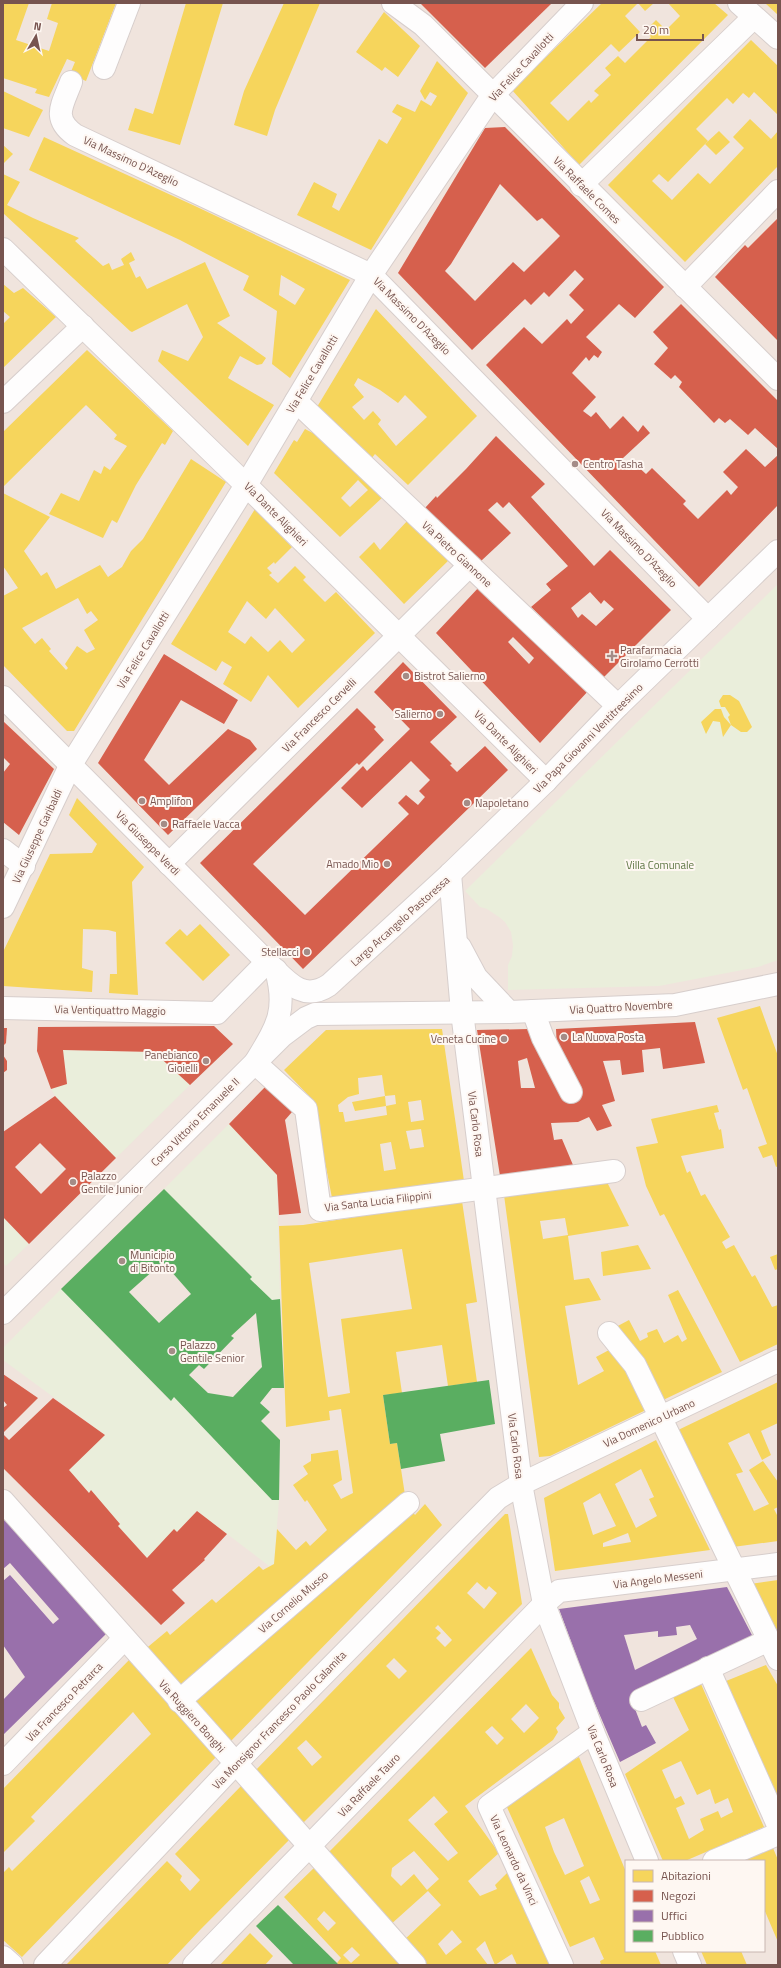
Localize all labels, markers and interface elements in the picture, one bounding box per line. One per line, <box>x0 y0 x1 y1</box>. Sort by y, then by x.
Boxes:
north arrow <box>16 16 56 56</box>
scale bar <box>637 16 703 42</box>
text: N <box>33 18 43 35</box>
text: 20 m <box>643 20 669 39</box>
street label: Via Felice Cavallotti <box>485 29 557 105</box>
street label: Via Massimo D'Azeglio <box>81 132 182 190</box>
street label: Via Raffaele Comes <box>550 153 624 227</box>
street label: Via Massimo D'Azeglio <box>370 274 455 359</box>
street label: Via Felice Cavallotti <box>282 332 342 416</box>
place label: Centro Tasha <box>583 456 643 472</box>
marker: Centro Tasha <box>570 459 580 469</box>
street label: Via Dante Alighieri <box>241 479 311 549</box>
street label: Via Massimo D'Azeglio <box>597 505 681 591</box>
street label: Via Pietro Giannone <box>418 517 496 591</box>
street label: Via Felice Cavallotti <box>113 608 173 692</box>
place label: Parafarmacia Girolamo Cerrotti <box>620 642 699 671</box>
marker: Parafarmacia Girolamo Cerrotti <box>607 651 617 661</box>
place label: Bistrot Salierno <box>414 668 486 684</box>
marker: Bistrot Salierno <box>401 671 411 681</box>
street label: Via Francesco Cervelli <box>278 674 360 756</box>
street label: Via Papa Giovanni Ventitreesimo <box>529 679 647 797</box>
place label: Salierno <box>395 706 432 722</box>
street label: Via Dante Alighieri <box>471 707 541 777</box>
marker: Salierno <box>435 709 445 719</box>
street label: Via Giuseppe Garibaldi <box>8 786 66 886</box>
place label: Amplifon <box>150 793 192 809</box>
place label: Napoletano <box>475 795 529 811</box>
marker: Amplifon <box>137 796 147 806</box>
marker: Napoletano <box>462 798 472 808</box>
street label: Via Giuseppe Verdi <box>112 807 184 879</box>
place label: Raffaele Vacca <box>172 816 240 832</box>
marker: Raffaele Vacca <box>159 819 169 829</box>
place label: Amado Mio <box>326 856 379 872</box>
park label: Villa Comunale <box>626 857 694 873</box>
marker: Amado Mio <box>382 859 392 869</box>
street label: Largo Arcangelo Pastoressa <box>347 872 453 970</box>
place label: Stellacci <box>261 944 299 960</box>
marker: Stellacci <box>302 947 312 957</box>
street label: Via Quattro Novembre <box>569 996 673 1018</box>
street label: Via Ventiquattro Maggio <box>54 1001 166 1019</box>
place label: La Nuova Posta <box>572 1029 645 1045</box>
place label: Veneta Cucine <box>431 1031 496 1047</box>
marker: La Nuova Posta <box>559 1032 569 1042</box>
marker: Veneta Cucine <box>499 1034 509 1044</box>
place label: Panebianco Gioielli <box>144 1047 198 1076</box>
marker: Panebianco Gioielli <box>201 1056 211 1066</box>
street label: Corso Vittorio Emanuele II <box>147 1074 243 1170</box>
street label: Via Carlo Rosa <box>464 1090 488 1158</box>
place label: Palazzo Gentile Junior <box>81 1168 143 1197</box>
marker: Palazzo Gentile Junior <box>68 1177 78 1187</box>
street label: Via Santa Lucia Filippini <box>324 1187 432 1215</box>
place label: Municipio di Bitonto <box>130 1247 175 1276</box>
marker: Municipio di Bitonto <box>117 1256 127 1266</box>
place label: Palazzo Gentile Senior <box>180 1337 245 1366</box>
marker: Palazzo Gentile Senior <box>167 1346 177 1356</box>
street label: Via Domenico Urbano <box>600 1395 698 1451</box>
street label: Via Carlo Rosa <box>504 1412 528 1480</box>
street label: Via Angelo Messeni <box>612 1566 704 1592</box>
street label: Via Cornelio Musso <box>255 1567 332 1637</box>
street label: Via Monsignor Francesco Paolo Calamita <box>208 1647 350 1793</box>
street label: Via Francesco Petrarca <box>22 1658 107 1745</box>
street label: Via Ruggiero Bonghi <box>155 1676 229 1756</box>
street label: Via Carlo Rosa <box>583 1722 623 1790</box>
street label: Via Raffaele Tauro <box>334 1749 404 1821</box>
street label: Via Leonardo da Vinci <box>486 1812 542 1908</box>
legend <box>625 1860 765 1952</box>
text: Abitazioni <box>661 1866 711 1885</box>
text: Negozi <box>661 1886 696 1905</box>
text: Uffici <box>661 1906 687 1925</box>
text: Pubblico <box>661 1926 704 1945</box>

